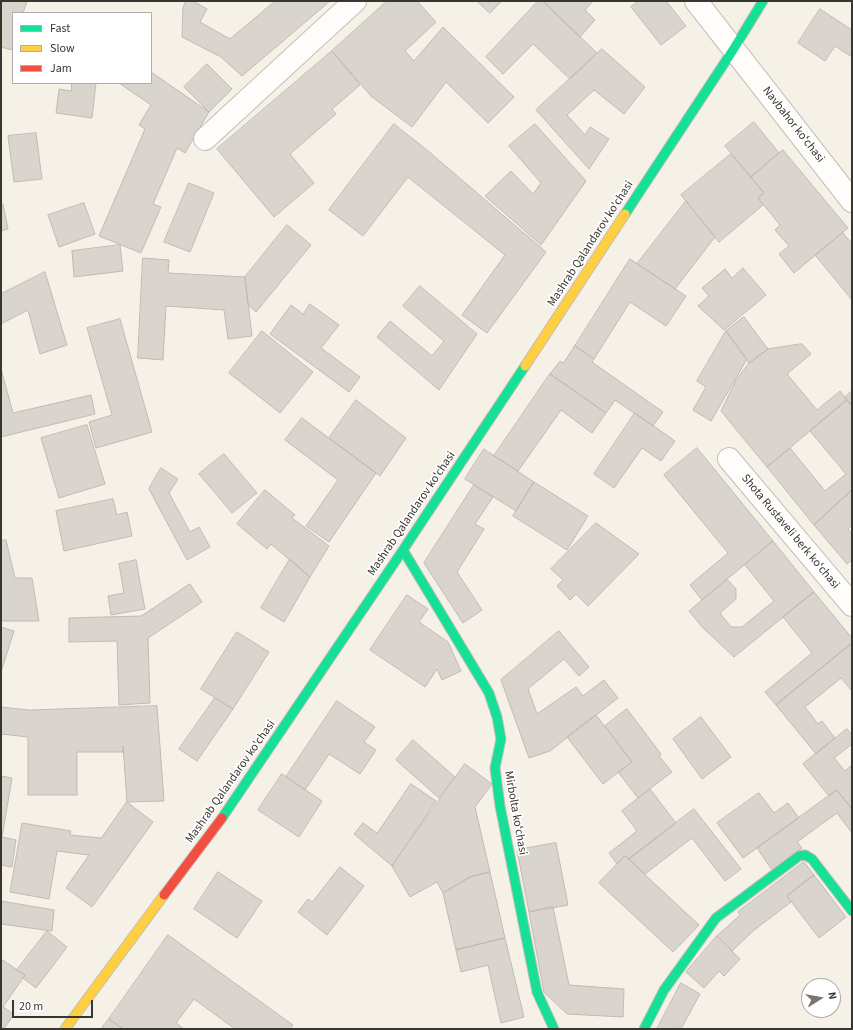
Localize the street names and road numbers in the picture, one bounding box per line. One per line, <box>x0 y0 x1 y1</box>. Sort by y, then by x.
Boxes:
street label: Navbahor koʻchasi <box>759 84 827 166</box>
street label: Mashrab Qalandarov ko'chasi <box>545 179 637 309</box>
street label: Mashrab Qalandarov ko'chasi <box>365 449 459 579</box>
street label: Shota Rustaveli berk koʻchasi <box>738 472 842 592</box>
street label: Mashrab Qalandarov ko'chasi <box>183 718 279 846</box>
street label: Mirbolta koʻchasi <box>501 770 529 856</box>

